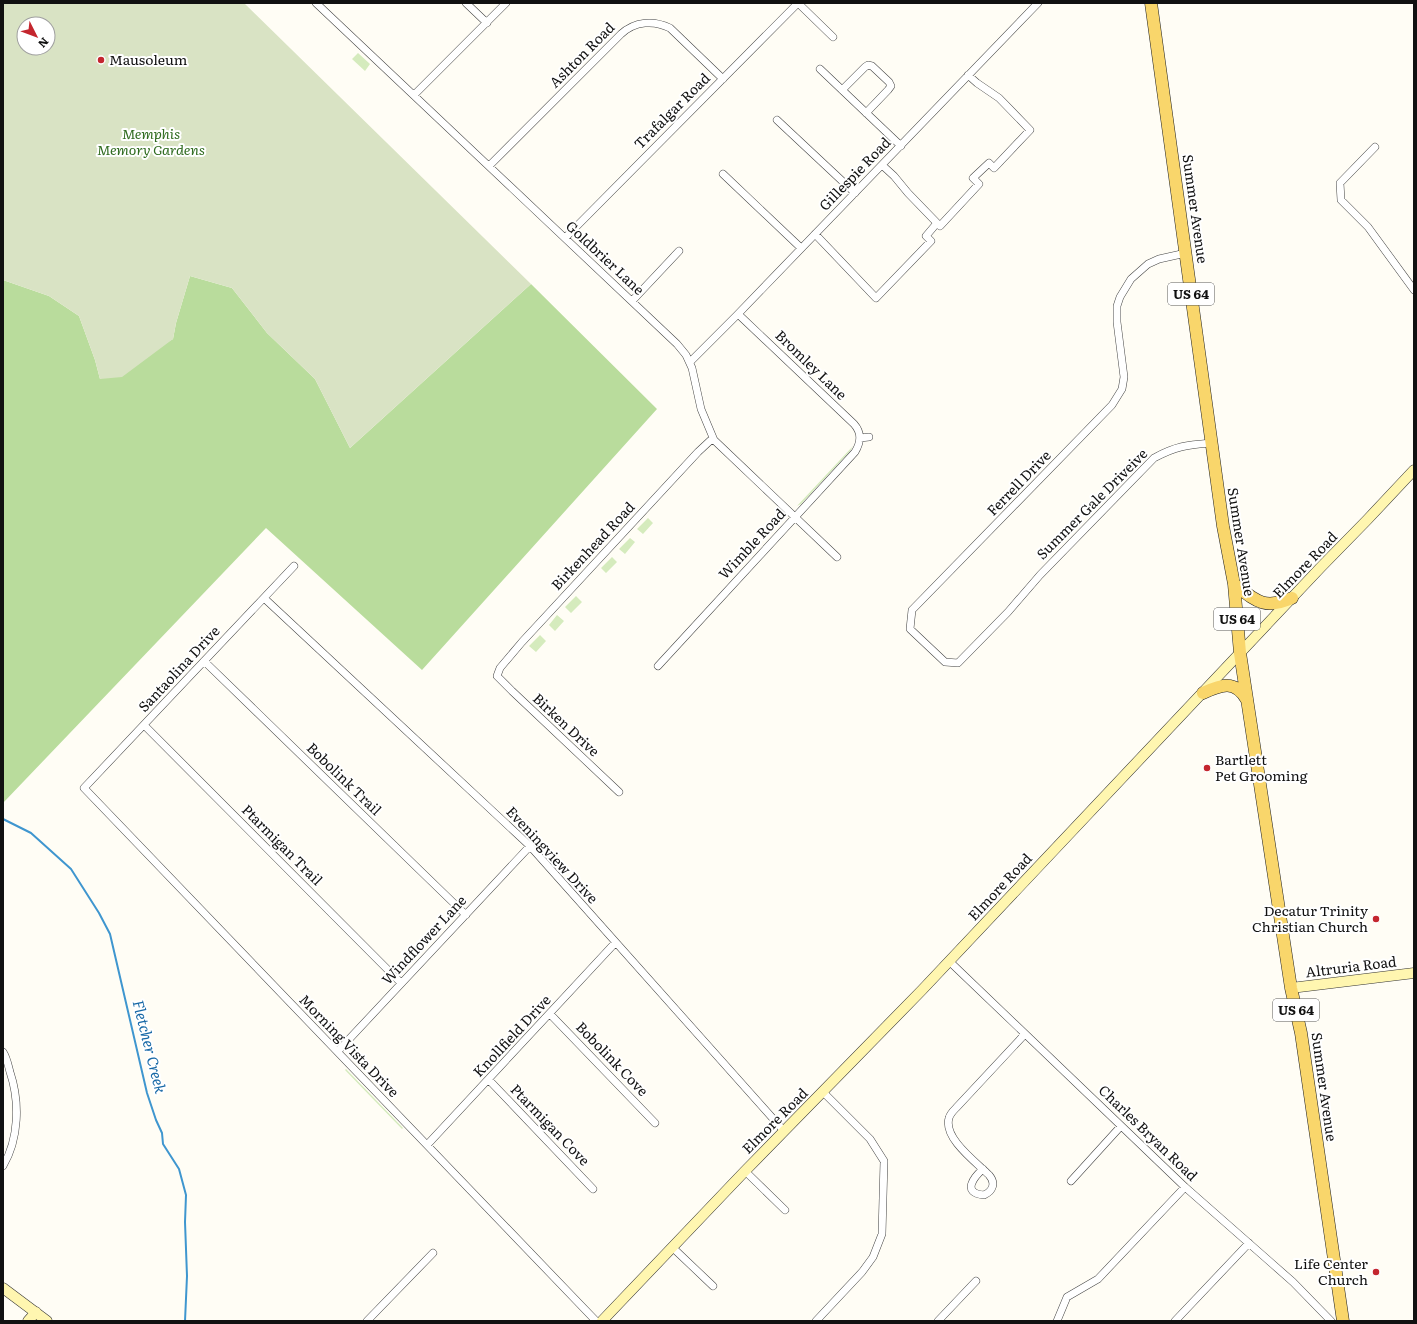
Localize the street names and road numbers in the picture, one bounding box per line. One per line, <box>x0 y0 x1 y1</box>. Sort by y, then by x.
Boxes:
street label: Ashton Road <box>544 17 619 91</box>
street label: Trafalgar Road <box>629 68 714 153</box>
street label: Gillespie Road <box>814 132 895 214</box>
street label: Summer Avenue <box>1178 153 1214 265</box>
street label: Goldbrier Lane <box>562 216 649 299</box>
road number: US 64 <box>1168 283 1214 305</box>
street label: Bromley Lane <box>771 325 852 404</box>
street label: Summer Gale Driveive <box>1031 443 1151 563</box>
street label: Ferrell Drive <box>982 445 1055 520</box>
street label: Summer Avenue <box>1224 486 1260 598</box>
street label: Birkenhead Road <box>546 496 639 594</box>
street label: Wimble Road <box>713 503 789 583</box>
street label: Elmore Road <box>1267 526 1341 602</box>
road number: US 64 <box>1214 608 1260 630</box>
street label: Santaolina Drive <box>133 621 224 716</box>
street label: Birken Drive <box>529 688 604 760</box>
street label: Bobolink Trail <box>303 737 387 819</box>
street label: Ptarmigan Trail <box>238 799 328 889</box>
street label: Eveningview Drive <box>502 801 603 907</box>
street label: Elmore Road <box>963 848 1036 924</box>
street label: Windflower Lane <box>376 890 470 988</box>
street label: Altruria Road <box>1304 950 1398 981</box>
street label: Morning Vista Drive <box>295 989 404 1101</box>
street label: Knollfield Drive <box>468 990 555 1081</box>
road number: US 64 <box>1273 999 1319 1021</box>
street label: Bobolink Cove <box>572 1017 653 1100</box>
street label: Summer Avenue <box>1307 1031 1343 1143</box>
street label: Ptarmigan Cove <box>507 1079 595 1170</box>
street label: Charles Bryan Road <box>1095 1080 1203 1185</box>
street label: Elmore Road <box>737 1083 812 1158</box>

